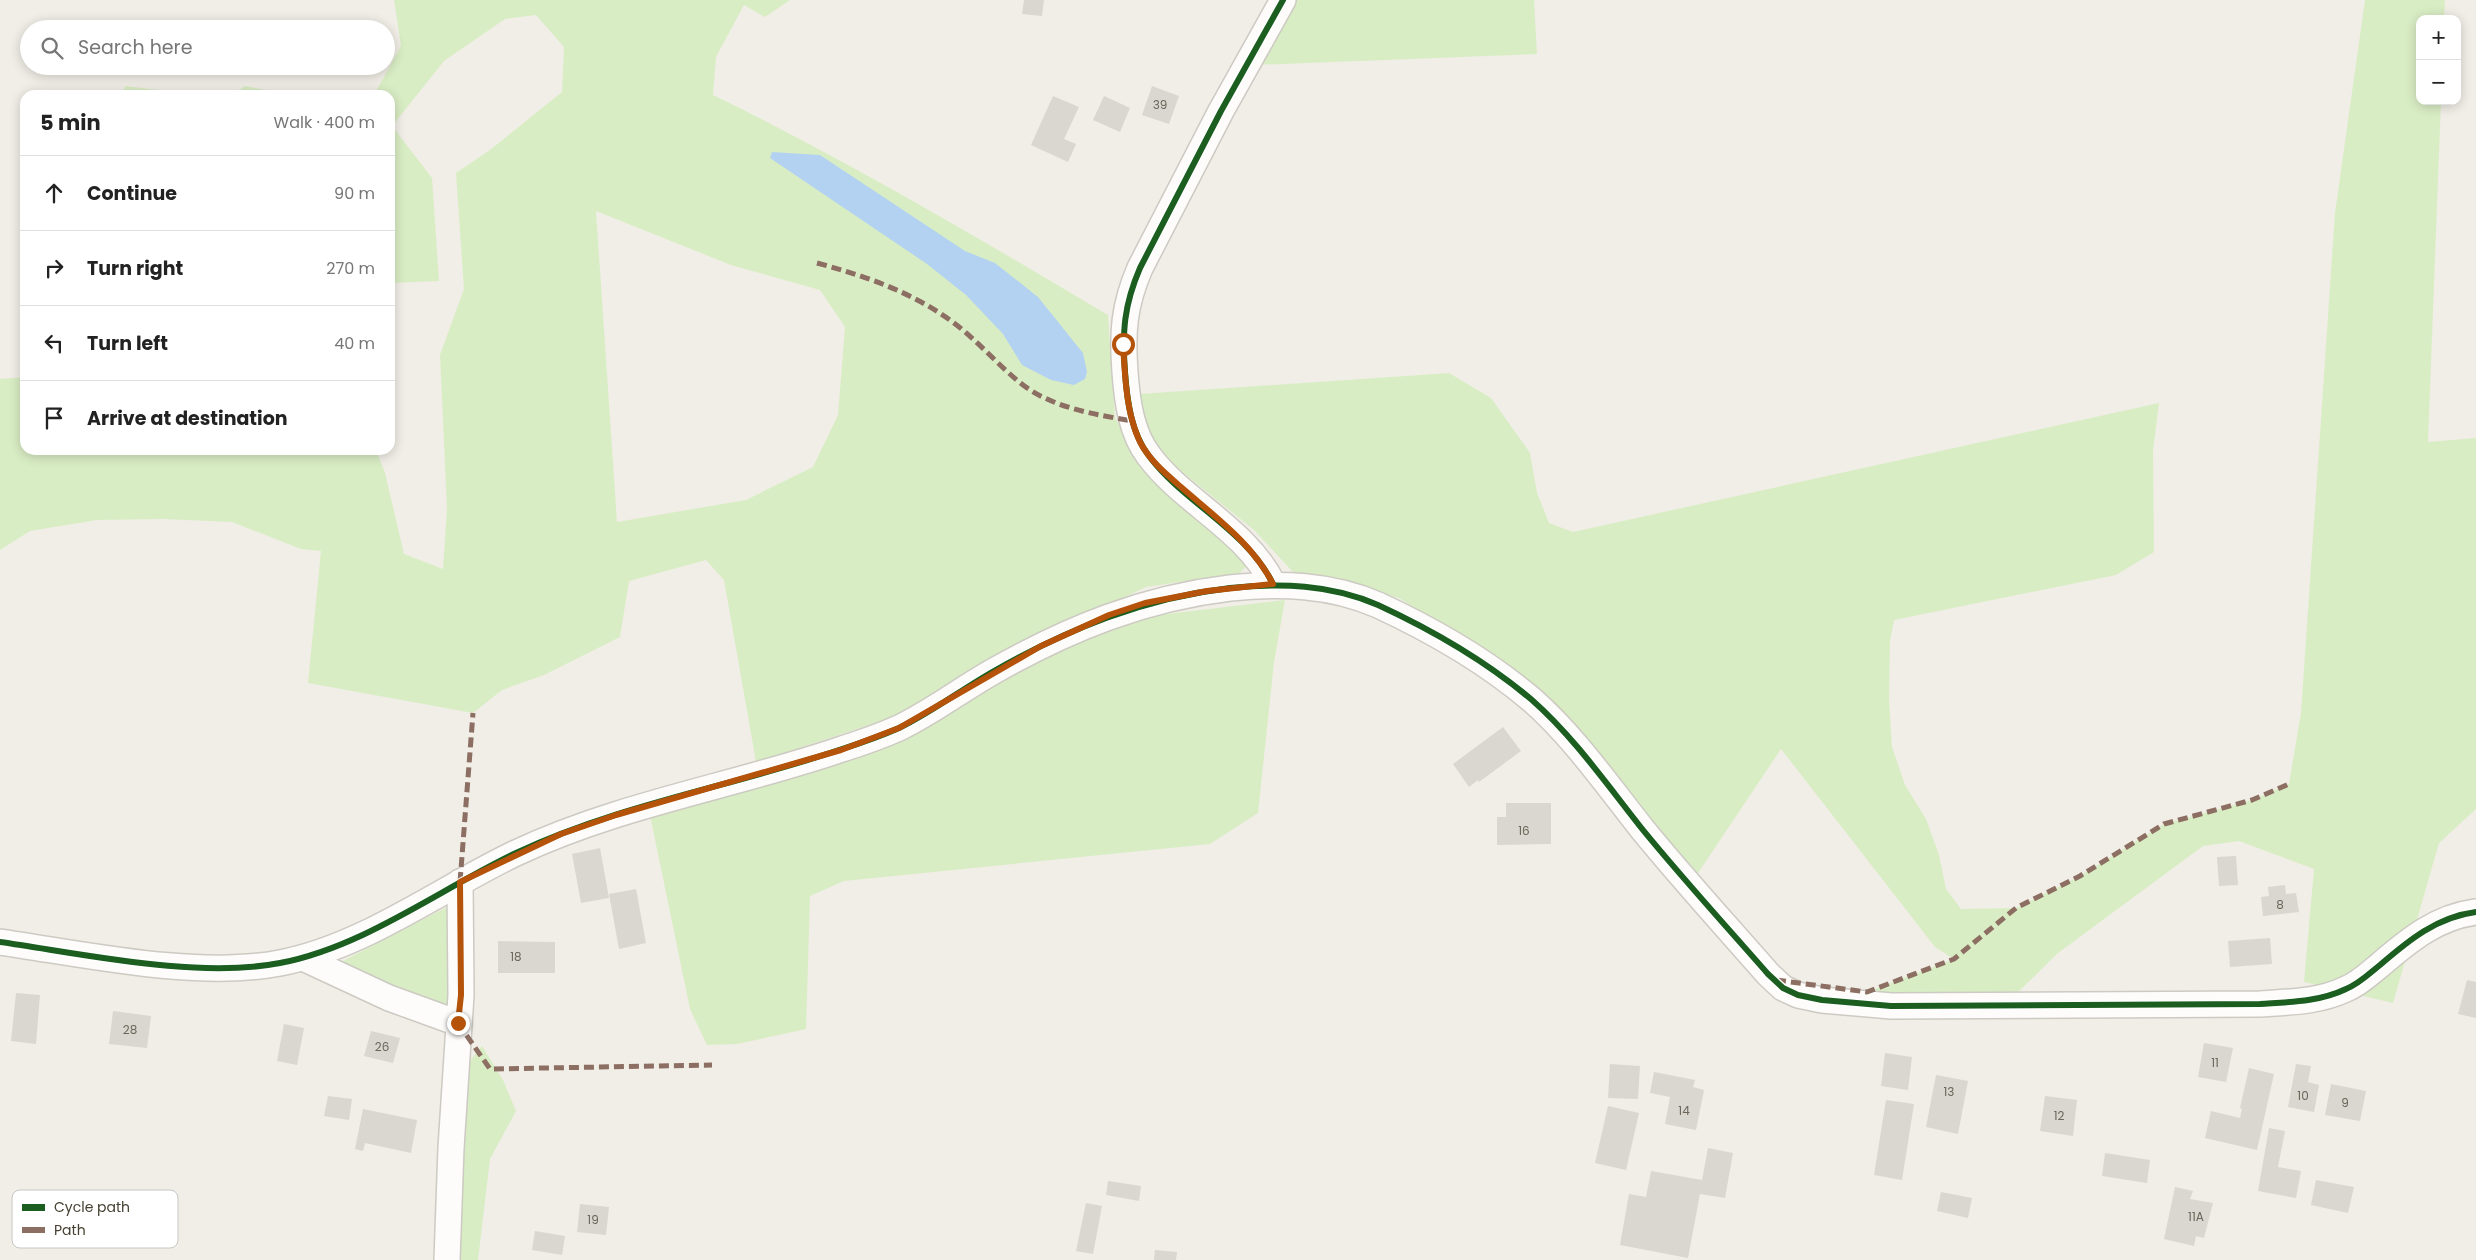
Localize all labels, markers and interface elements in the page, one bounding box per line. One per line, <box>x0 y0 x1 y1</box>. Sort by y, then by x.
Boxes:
map controls <box>2416 15 2461 105</box>
button: + <box>2416 15 2461 60</box>
search box <box>20 20 395 75</box>
icon: search <box>38 34 66 62</box>
text: Search here <box>78 34 192 61</box>
button: − <box>2416 60 2461 105</box>
house number: 39 <box>1153 96 1167 113</box>
text: 5 min <box>40 108 101 137</box>
text: Walk · 400 m <box>274 111 375 134</box>
icon: ahead <box>40 179 68 207</box>
text: Continue <box>87 180 177 207</box>
text: 90 m <box>334 182 375 205</box>
icon: right <box>40 254 68 282</box>
text: Turn right <box>87 255 183 282</box>
text: 270 m <box>326 257 375 280</box>
icon: left <box>40 329 68 357</box>
text: Turn left <box>87 330 168 357</box>
text: 40 m <box>334 332 375 355</box>
route start <box>1112 333 1135 356</box>
icon: arrive <box>40 404 68 432</box>
text: Arrive at destination <box>87 405 288 432</box>
house number: 16 <box>1518 822 1530 839</box>
house number: 8 <box>2276 896 2284 913</box>
house number: 18 <box>510 948 522 965</box>
route end <box>447 1012 470 1035</box>
house number: 28 <box>123 1021 137 1038</box>
house number: 26 <box>375 1038 389 1055</box>
house number: 11 <box>2211 1054 2219 1071</box>
house number: 13 <box>1944 1083 1954 1100</box>
house number: 10 <box>2297 1087 2309 1104</box>
house number: 9 <box>2341 1094 2349 1111</box>
house number: 14 <box>1678 1102 1690 1119</box>
house number: 12 <box>2054 1107 2064 1124</box>
legend <box>12 1190 178 1248</box>
text: Cycle path <box>54 1197 130 1217</box>
house number: 11A <box>2188 1208 2204 1225</box>
house number: 19 <box>587 1211 599 1228</box>
text: Path <box>54 1220 86 1240</box>

